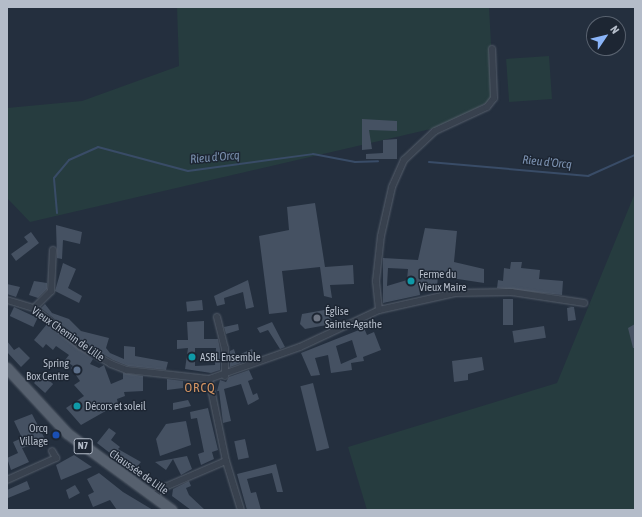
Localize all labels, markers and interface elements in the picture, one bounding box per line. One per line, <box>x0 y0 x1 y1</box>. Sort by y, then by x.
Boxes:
north arrow <box>586 16 626 56</box>
text: N <box>608 24 622 36</box>
water label: Rieu d'Orcq <box>190 149 240 167</box>
water label: Rieu d'Orcq <box>522 153 572 173</box>
place label: Ferme du Vieux Maire <box>419 268 466 294</box>
marker: Ferme du Vieux Maire <box>406 276 416 286</box>
street label: Vieux Chemin de Lille <box>29 304 107 364</box>
place label: Église Sainte-Agathe <box>325 305 382 331</box>
marker: Église Sainte-Agathe <box>312 313 322 323</box>
place label: ASBL Ensemble <box>200 350 261 364</box>
marker: ASBL Ensemble <box>187 352 197 362</box>
place label: Spring Box Centre <box>26 357 69 383</box>
marker: Spring Box Centre <box>72 365 82 375</box>
district label: ORCQ <box>184 380 216 396</box>
place label: Décors et soleil <box>85 399 146 413</box>
marker: Décors et soleil <box>72 401 82 411</box>
place label: Orcq Village <box>20 422 48 448</box>
marker: Orcq Village <box>51 430 61 440</box>
road number: N7 <box>73 438 93 454</box>
street label: Chaussée de Lille <box>107 447 171 497</box>

